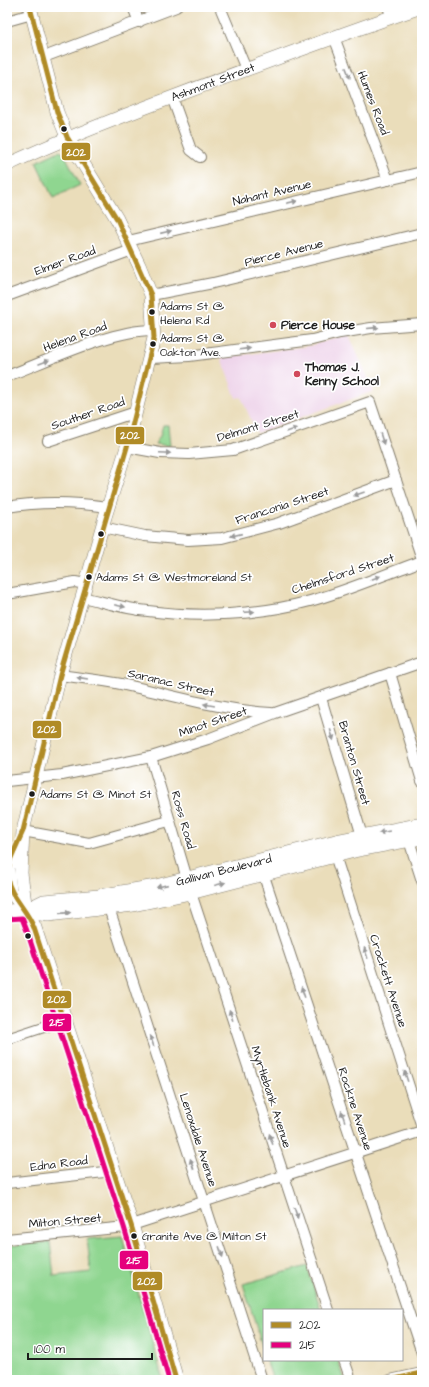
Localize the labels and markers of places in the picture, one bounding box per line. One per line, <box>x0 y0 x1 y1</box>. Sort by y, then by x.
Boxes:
unlabelled marker <box>59 124 69 134</box>
place label: Adams St @ Helena Rd <box>160 299 225 328</box>
marker: Adams St @ Helena Rd <box>147 307 157 317</box>
place label: Pierce House <box>281 317 356 334</box>
marker: Pierce House <box>268 320 278 330</box>
place label: Adams St @ Oakton Ave. <box>160 331 225 360</box>
marker: Adams St @ Oakton Ave. <box>148 339 158 349</box>
place label: Thomas J. Kenny School <box>304 359 379 391</box>
marker: Thomas J. Kenny School <box>292 369 302 379</box>
unlabelled marker <box>96 529 106 539</box>
place label: Adams St @ Westmoreland St <box>96 570 253 585</box>
marker: Adams St @ Westmoreland St <box>84 572 94 582</box>
place label: Adams St @ Minot St <box>40 787 152 802</box>
marker: Adams St @ Minot St <box>27 789 37 799</box>
unlabelled marker <box>23 931 33 941</box>
place label: Granite Ave @ Milton St <box>142 1229 267 1244</box>
marker: Granite Ave @ Milton St <box>129 1231 139 1241</box>

